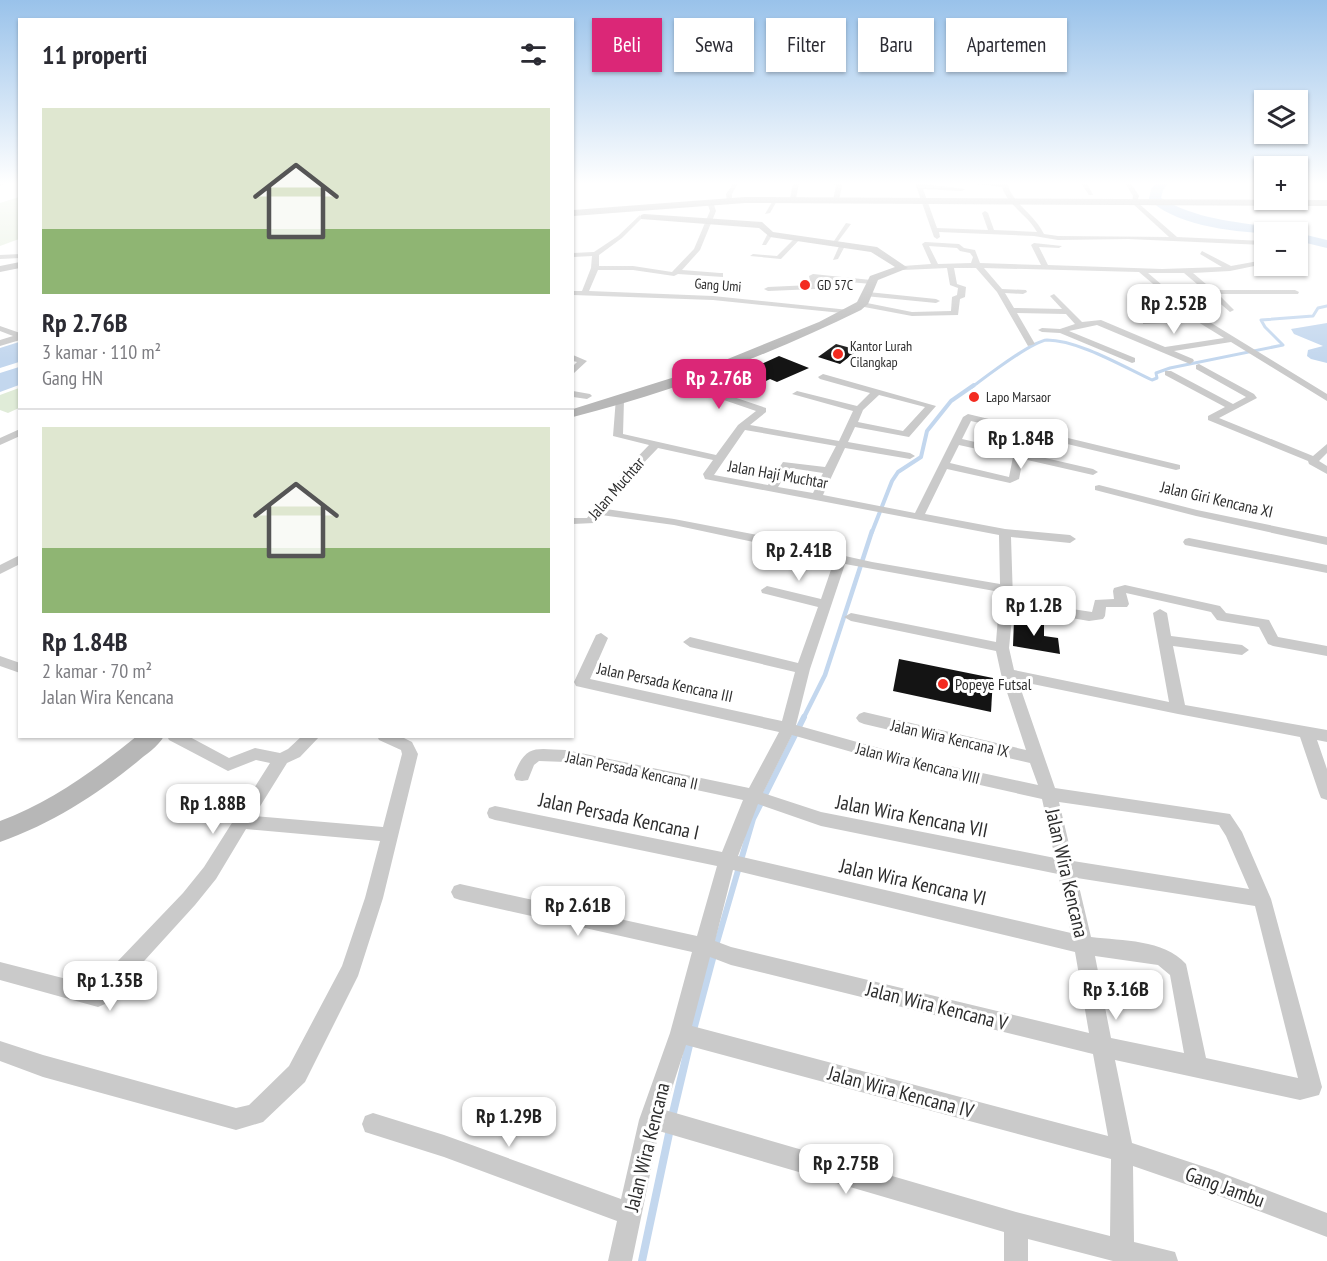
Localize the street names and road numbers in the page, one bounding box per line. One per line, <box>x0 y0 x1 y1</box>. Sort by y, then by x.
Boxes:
street label: Gang Umi <box>694 274 742 296</box>
street label: Jalan Muchtar <box>583 452 649 524</box>
street label: Jalan Haji Muchtar <box>725 455 830 493</box>
street label: Jalan Giri Kencana XI <box>1158 476 1275 522</box>
street label: Jalan Persada Kencana III <box>594 658 735 706</box>
street label: Jalan Wira Kencana IX <box>888 714 1011 761</box>
street label: Jalan Wira Kencana VIII <box>853 738 982 788</box>
street label: Jalan Persada Kencana II <box>563 746 700 794</box>
street label: Jalan Persada Kencana I <box>535 786 702 846</box>
street label: Jalan Wira Kencana VII <box>833 788 990 843</box>
street label: Jalan Wira Kencana <box>1039 805 1094 940</box>
street label: Jalan Wira Kencana VI <box>836 852 989 911</box>
street label: Jalan Wira Kencana V <box>863 976 1011 1036</box>
street label: Jalan Wira Kencana IV <box>824 1060 977 1124</box>
street label: Jalan Wira Kencana <box>618 1080 676 1215</box>
street label: Gang Jambu <box>1182 1161 1268 1213</box>

